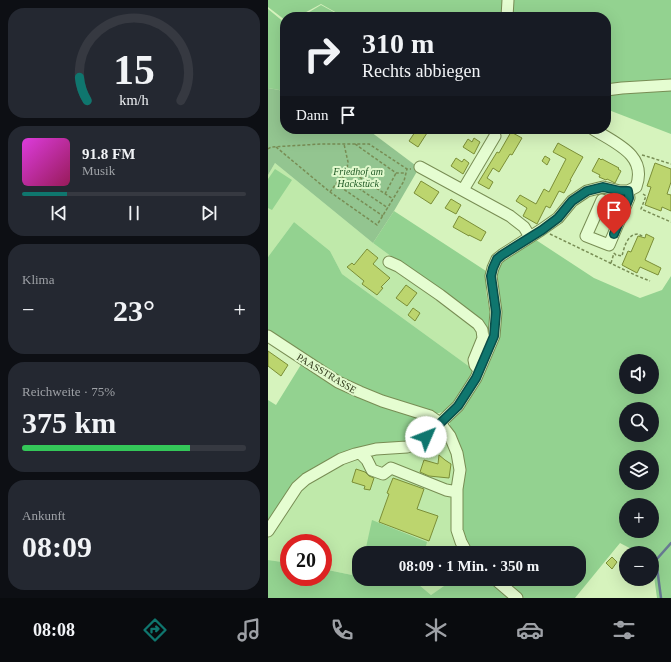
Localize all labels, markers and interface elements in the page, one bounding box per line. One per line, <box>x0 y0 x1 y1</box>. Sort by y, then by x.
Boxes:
icon: right <box>296 28 348 80</box>
text: 310 m <box>362 28 434 59</box>
text: 15 <box>113 47 155 93</box>
text: Rechts abbiegen <box>362 61 480 81</box>
text: km/h <box>119 92 149 108</box>
icon: arrive <box>337 104 359 126</box>
text: Dann <box>296 107 329 123</box>
text: 91.8 FM <box>82 146 135 162</box>
text: Musik <box>82 163 115 178</box>
park label: Friedhof am Hackstück <box>332 166 383 189</box>
pin <box>597 193 631 234</box>
icon: arrive <box>603 199 625 221</box>
icon: previous <box>48 202 70 224</box>
icon: pause <box>123 202 145 224</box>
icon: next <box>198 202 220 224</box>
text: Klima <box>22 272 55 287</box>
text: 23° <box>113 294 155 327</box>
text: − <box>22 297 34 322</box>
text: + <box>234 297 246 322</box>
street label: PAASSTRASSE <box>295 351 358 396</box>
map controls <box>619 354 659 586</box>
button: sound <box>619 354 659 394</box>
text: Reichweite · 75% <box>22 384 115 399</box>
button: search <box>619 402 659 442</box>
text: 375 km <box>22 406 116 439</box>
position arrow <box>405 416 447 458</box>
button: layers <box>619 450 659 490</box>
button: + <box>619 498 659 538</box>
text: Ankunft <box>22 508 65 523</box>
text: 08:09 <box>22 530 92 563</box>
speed limit sign: 20 <box>280 534 332 586</box>
button: − <box>619 546 659 586</box>
text: 08:09 · 1 Min. · 350 m <box>399 558 539 574</box>
icon: directions <box>141 616 169 644</box>
icon: music <box>235 616 263 644</box>
icon: phone <box>328 616 356 644</box>
icon: climate <box>422 616 450 644</box>
icon: car <box>516 616 544 644</box>
icon: filters <box>610 616 638 644</box>
text: 08:08 <box>33 620 75 640</box>

